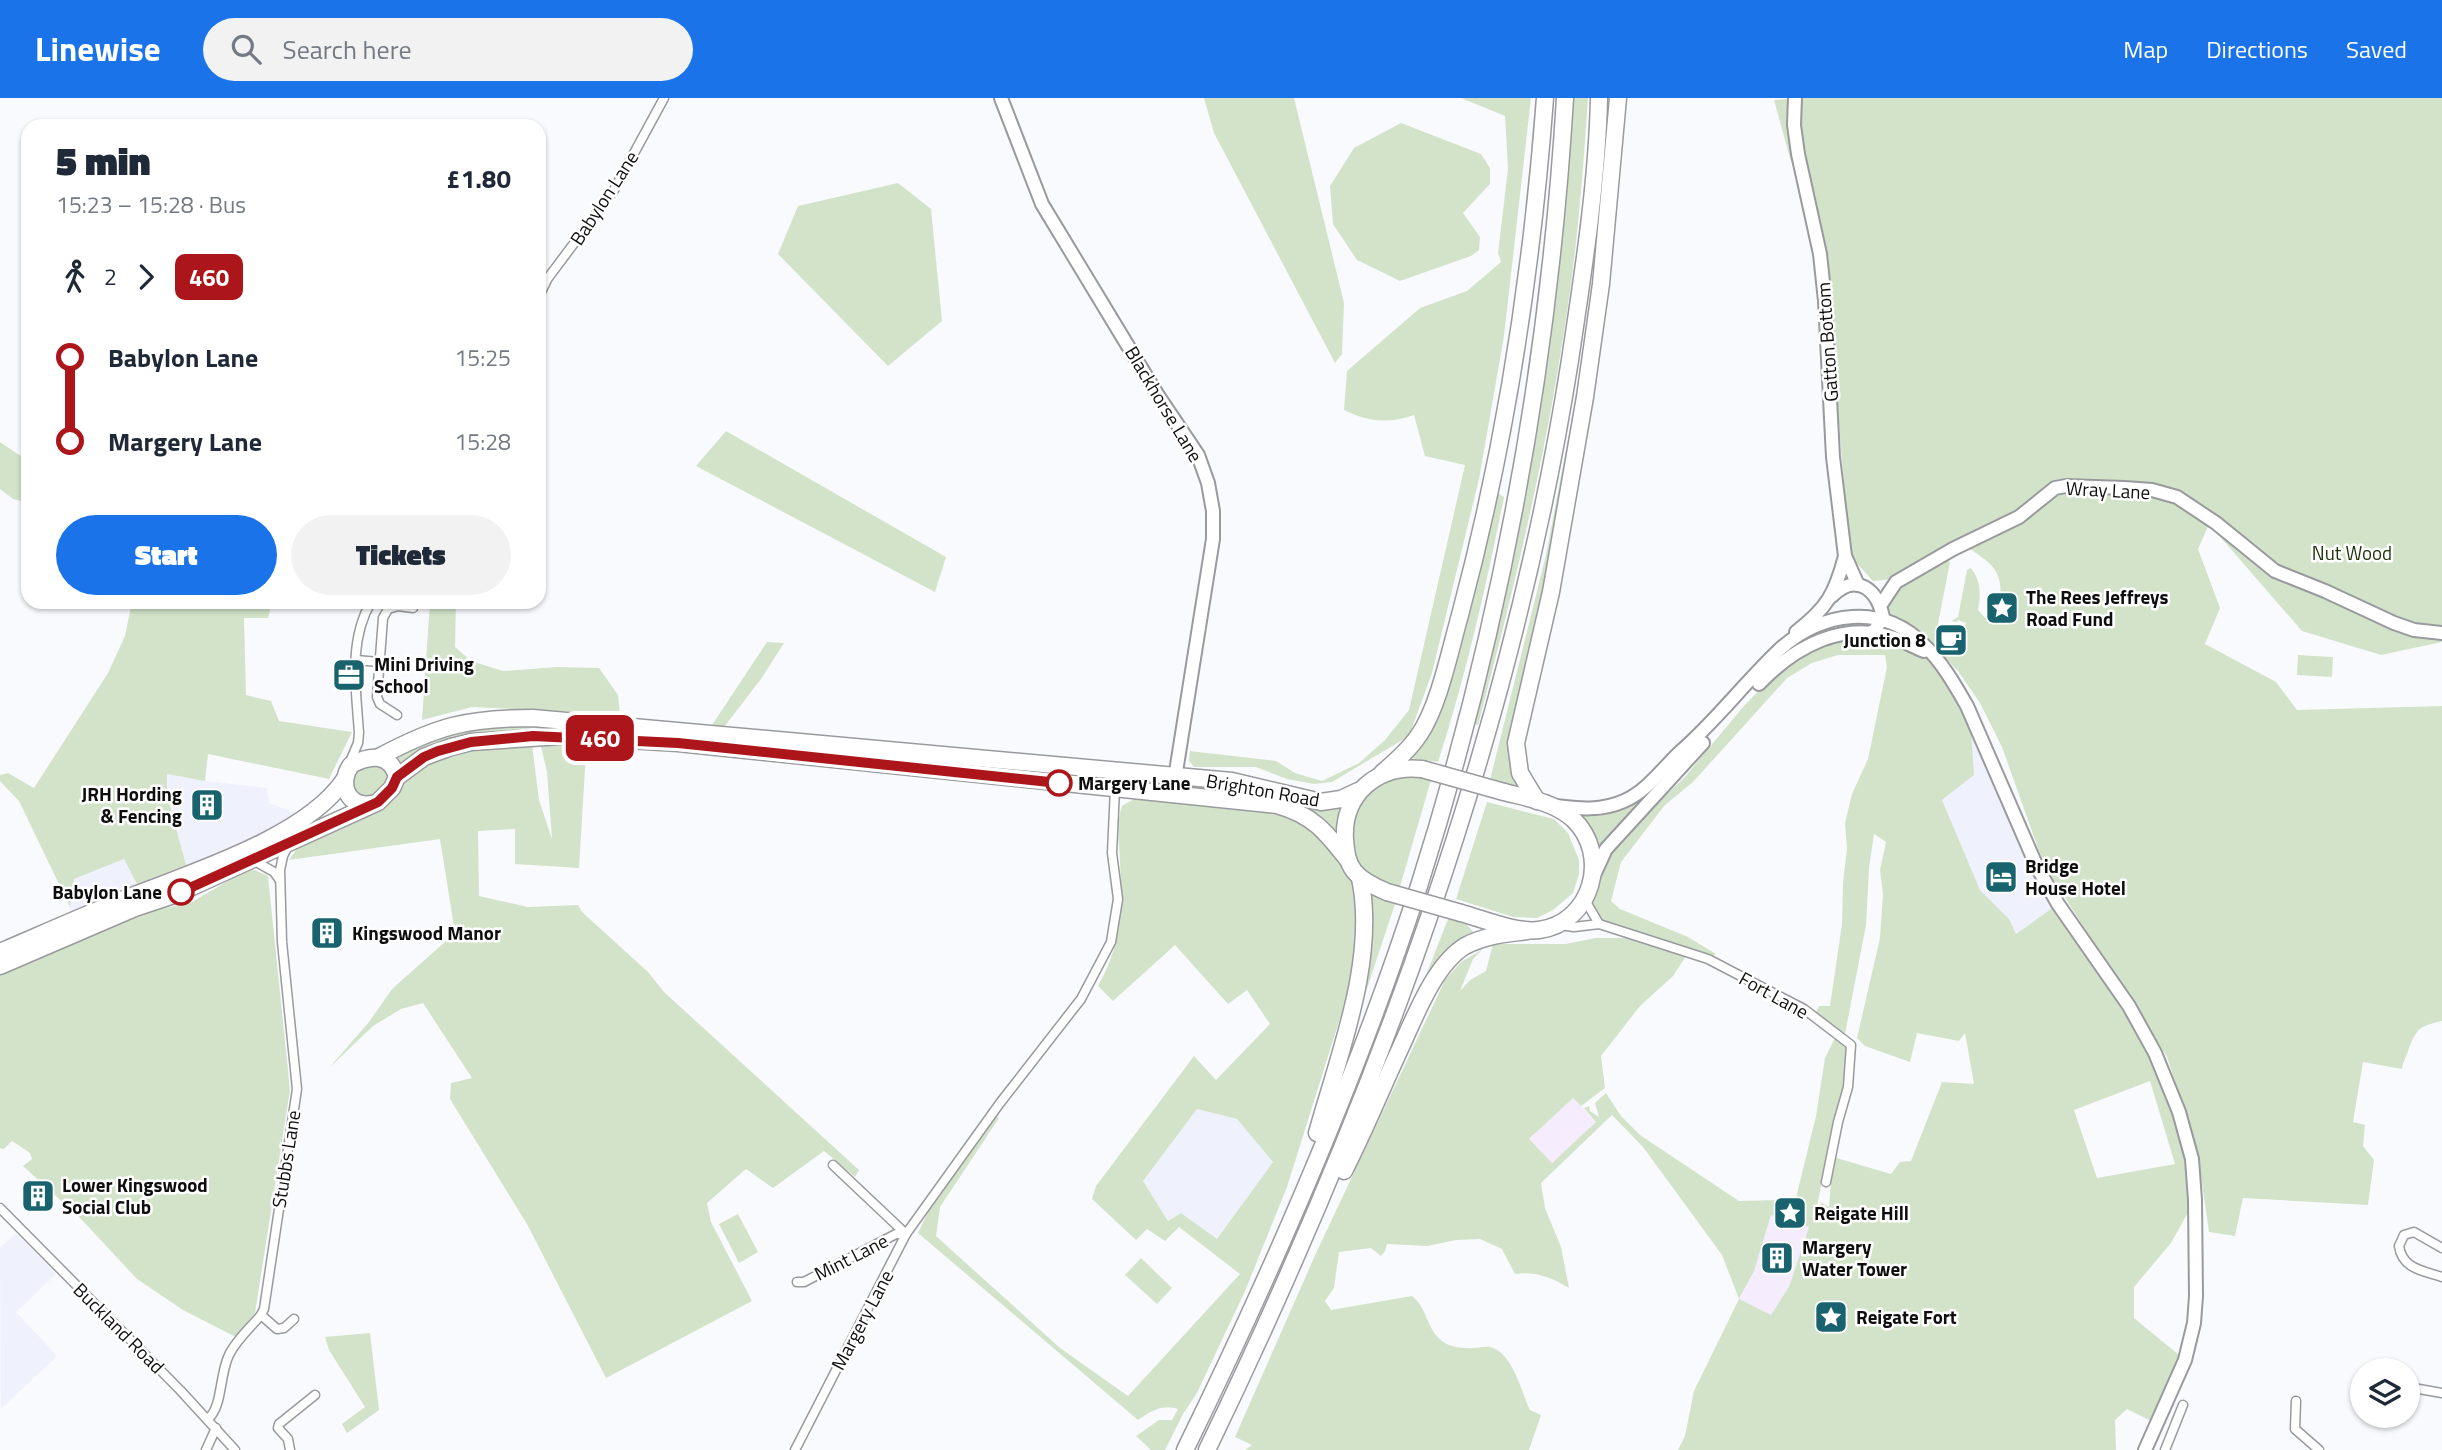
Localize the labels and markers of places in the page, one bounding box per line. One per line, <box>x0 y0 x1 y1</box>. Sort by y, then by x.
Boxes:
place label: The Rees Jeffreys Road Fund <box>2026 582 2168 633</box>
place icon: The Rees Jeffreys Road Fund <box>1983 589 2021 627</box>
cafe icon: Junction 8 <box>1932 621 1970 659</box>
place label: Junction 8 <box>1844 625 1926 654</box>
place label: Mini Driving School <box>374 649 474 700</box>
office icon: Mini Driving School <box>330 656 368 694</box>
place label: Margery Lane <box>1078 768 1191 797</box>
marker: Margery Lane <box>1046 770 1072 796</box>
place label: JRH Hording & Fencing <box>82 779 182 830</box>
building icon: JRH Hording & Fencing <box>188 786 226 824</box>
place label: Bridge House Hotel <box>2025 851 2126 902</box>
hotel icon: Bridge House Hotel <box>1982 858 2020 896</box>
place label: Babylon Lane <box>52 877 162 906</box>
marker: Babylon Lane <box>168 879 194 905</box>
building icon: Kingswood Manor <box>308 914 346 952</box>
place label: Kingswood Manor <box>352 918 501 947</box>
place label: Lower Kingswood Social Club <box>62 1170 208 1221</box>
building icon: Lower Kingswood Social Club <box>19 1177 57 1215</box>
place icon: Reigate Hill <box>1771 1194 1809 1232</box>
place label: Reigate Hill <box>1814 1198 1909 1227</box>
place label: Margery Water Tower <box>1802 1232 1907 1283</box>
building icon: Margery Water Tower <box>1758 1239 1796 1277</box>
place icon: Reigate Fort <box>1812 1298 1850 1336</box>
place label: Reigate Fort <box>1856 1302 1957 1331</box>

